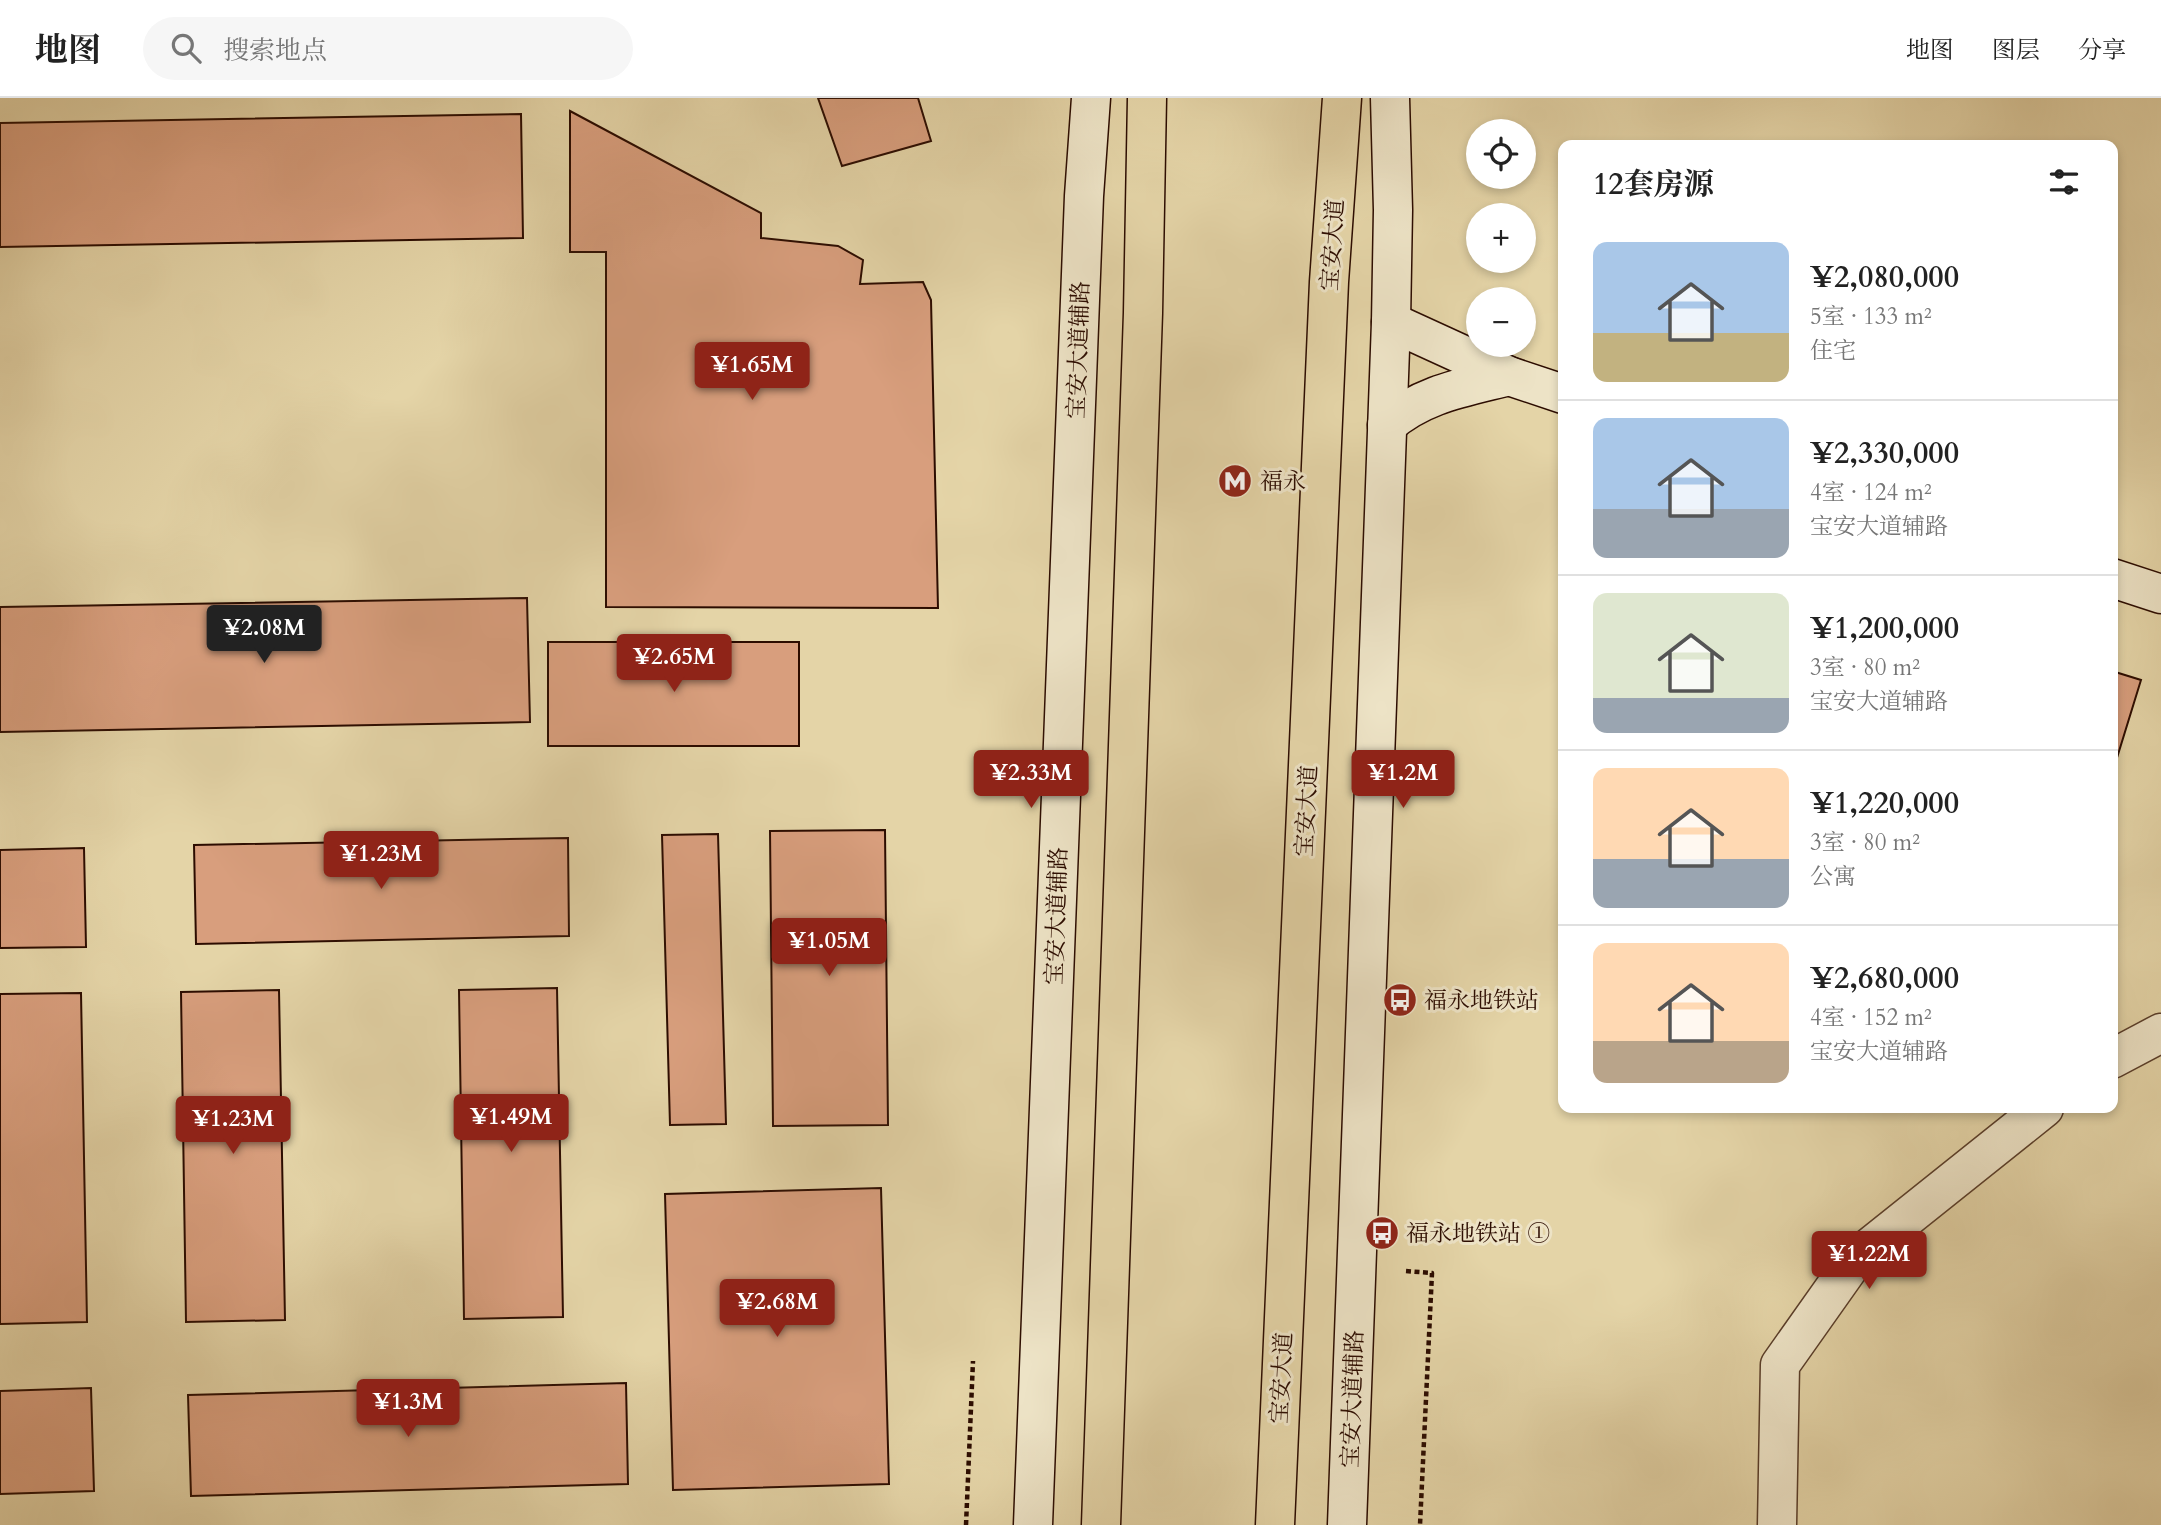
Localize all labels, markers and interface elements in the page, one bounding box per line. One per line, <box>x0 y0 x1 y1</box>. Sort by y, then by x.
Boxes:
search box <box>143 17 633 80</box>
text: 地图 <box>35 28 101 73</box>
icon: search <box>167 29 205 67</box>
text: 搜索地点 <box>223 33 327 68</box>
text: 地图 <box>1906 34 1954 67</box>
text: 图层 <box>1992 34 2040 67</box>
text: 分享 <box>2078 34 2126 67</box>
map controls <box>1466 119 1536 357</box>
button: locate <box>1466 119 1536 189</box>
icon: filters <box>2045 163 2083 201</box>
text: 12套房源 <box>1593 164 1714 205</box>
street label: 宝安大道 <box>1314 198 1351 292</box>
button: + <box>1466 203 1536 273</box>
text: ¥2,080,000 <box>1810 257 1959 298</box>
icon: home <box>1649 270 1733 354</box>
street label: 宝安大道辅路 <box>1061 281 1096 420</box>
button: − <box>1466 287 1536 357</box>
text: 5室 · 133 m² <box>1810 301 1932 332</box>
text: 住宅 <box>1810 335 1856 366</box>
pin: ¥1.65M <box>695 342 809 402</box>
text: ¥1.65M <box>711 349 793 380</box>
text: ¥2,330,000 <box>1810 433 1959 474</box>
icon: home <box>1649 446 1733 530</box>
metro station icon: 福永 <box>1216 462 1254 500</box>
place label: 福永 <box>1260 466 1306 497</box>
text: 4室 · 124 m² <box>1810 477 1932 508</box>
text: 宝安大道辅路 <box>1810 511 1948 542</box>
pin: ¥2.08M <box>207 606 321 665</box>
text: ¥1,200,000 <box>1810 608 1959 649</box>
text: ¥2.08M <box>223 612 305 643</box>
icon: home <box>1649 621 1733 705</box>
pin: ¥2.65M <box>617 634 731 694</box>
text: ¥2.65M <box>633 641 715 672</box>
text: 3室 · 80 m² <box>1810 652 1920 683</box>
text: 宝安大道辅路 <box>1810 686 1948 717</box>
pin: ¥2.33M <box>974 750 1088 810</box>
pin: ¥1.2M <box>1354 750 1452 810</box>
text: ¥2.33M <box>990 757 1072 788</box>
text: ¥1.2M <box>1368 757 1438 788</box>
street label: 宝安大道 <box>1289 764 1324 858</box>
text: ¥1,220,000 <box>1810 783 1959 824</box>
icon: home <box>1649 796 1733 880</box>
text: 3室 · 80 m² <box>1810 827 1920 858</box>
pin: ¥1.23M <box>324 832 438 891</box>
text: ¥1.23M <box>340 838 422 869</box>
street label: 宝安大道辅路 <box>1039 847 1074 986</box>
text: 公寓 <box>1810 861 1856 892</box>
pin: ¥1.05M <box>772 918 886 978</box>
text: ¥1.05M <box>788 925 870 956</box>
text: ¥2,680,000 <box>1810 958 1959 999</box>
icon: home <box>1649 971 1733 1055</box>
bus stop icon: 福永地铁站 <box>1381 981 1419 1019</box>
place label: 福永地铁站 <box>1424 985 1539 1016</box>
text: 4室 · 152 m² <box>1810 1002 1932 1033</box>
text: 宝安大道辅路 <box>1810 1036 1948 1067</box>
pin: ¥1.49M <box>454 1094 568 1154</box>
pin: ¥1.23M <box>176 1096 290 1156</box>
text: ¥1.49M <box>470 1101 552 1132</box>
text: ¥1.23M <box>192 1103 274 1134</box>
bus stop icon: 福永地铁站 ① <box>1363 1214 1401 1252</box>
place label: 福永地铁站 ① <box>1406 1218 1550 1249</box>
pin: ¥1.22M <box>1812 1232 1926 1291</box>
text: ¥1.22M <box>1828 1238 1910 1269</box>
pin: ¥2.68M <box>720 1280 834 1339</box>
text: ¥2.68M <box>736 1286 818 1317</box>
street label: 宝安大道辅路 <box>1335 1330 1370 1469</box>
street label: 宝安大道 <box>1264 1331 1299 1425</box>
pin: ¥1.3M <box>359 1380 457 1439</box>
text: ¥1.3M <box>373 1386 443 1417</box>

